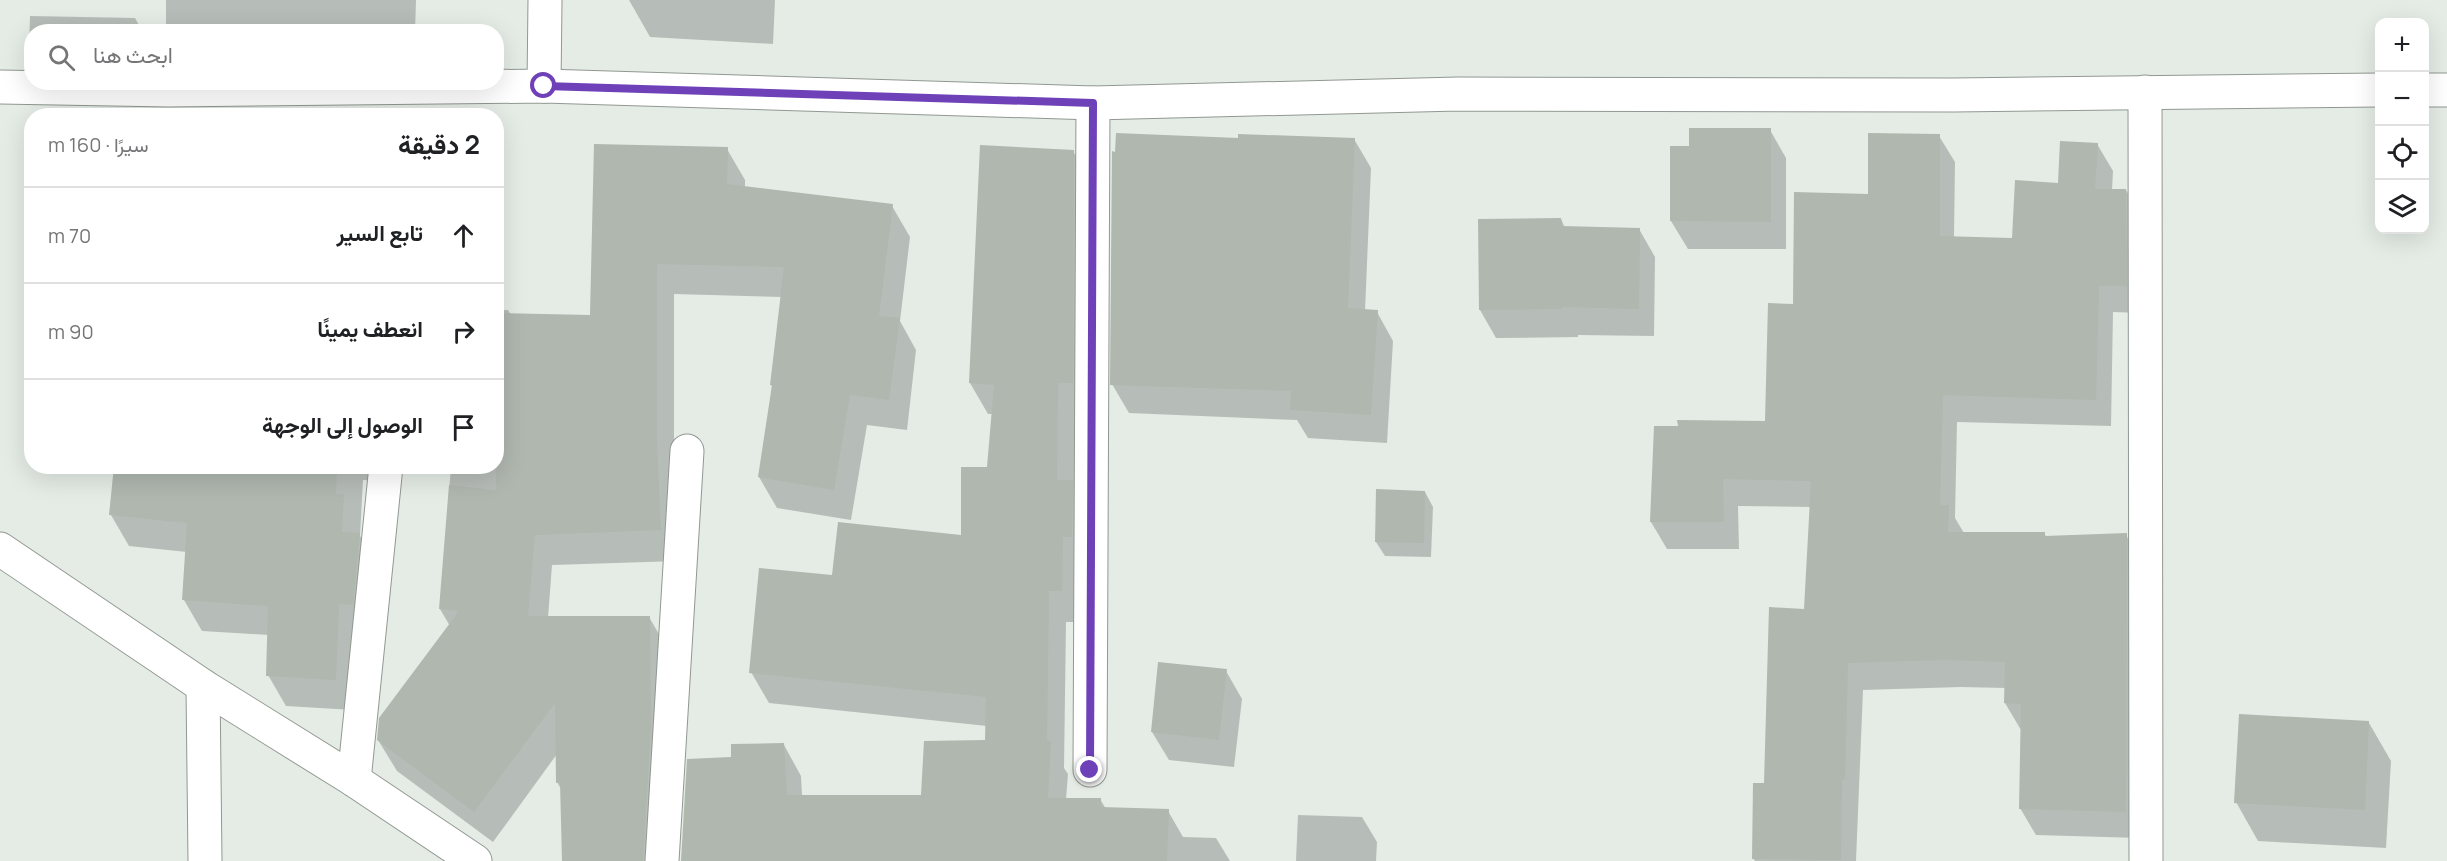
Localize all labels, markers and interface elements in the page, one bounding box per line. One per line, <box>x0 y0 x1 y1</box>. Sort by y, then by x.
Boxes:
map controls <box>2375 18 2429 234</box>
button: + <box>2375 18 2429 72</box>
search box <box>24 24 504 90</box>
text: ابحث هنا <box>93 40 173 70</box>
icon: search <box>45 41 78 74</box>
route start <box>530 72 556 98</box>
button: − <box>2375 72 2429 126</box>
text: 2 دقيقة <box>398 126 480 162</box>
button: locate <box>2375 126 2429 180</box>
text: سيرًا · 160 m <box>48 131 149 158</box>
button: layers <box>2375 180 2429 234</box>
text: تابع السير <box>337 218 423 248</box>
icon: ahead <box>447 219 480 252</box>
text: 70 m <box>48 222 91 249</box>
text: انعطف يمينًا <box>317 314 423 344</box>
icon: right <box>447 315 480 348</box>
text: 90 m <box>48 318 94 345</box>
text: الوصول إلى الوجهة <box>262 410 423 440</box>
icon: arrive <box>447 411 480 444</box>
route end <box>1076 756 1102 782</box>

